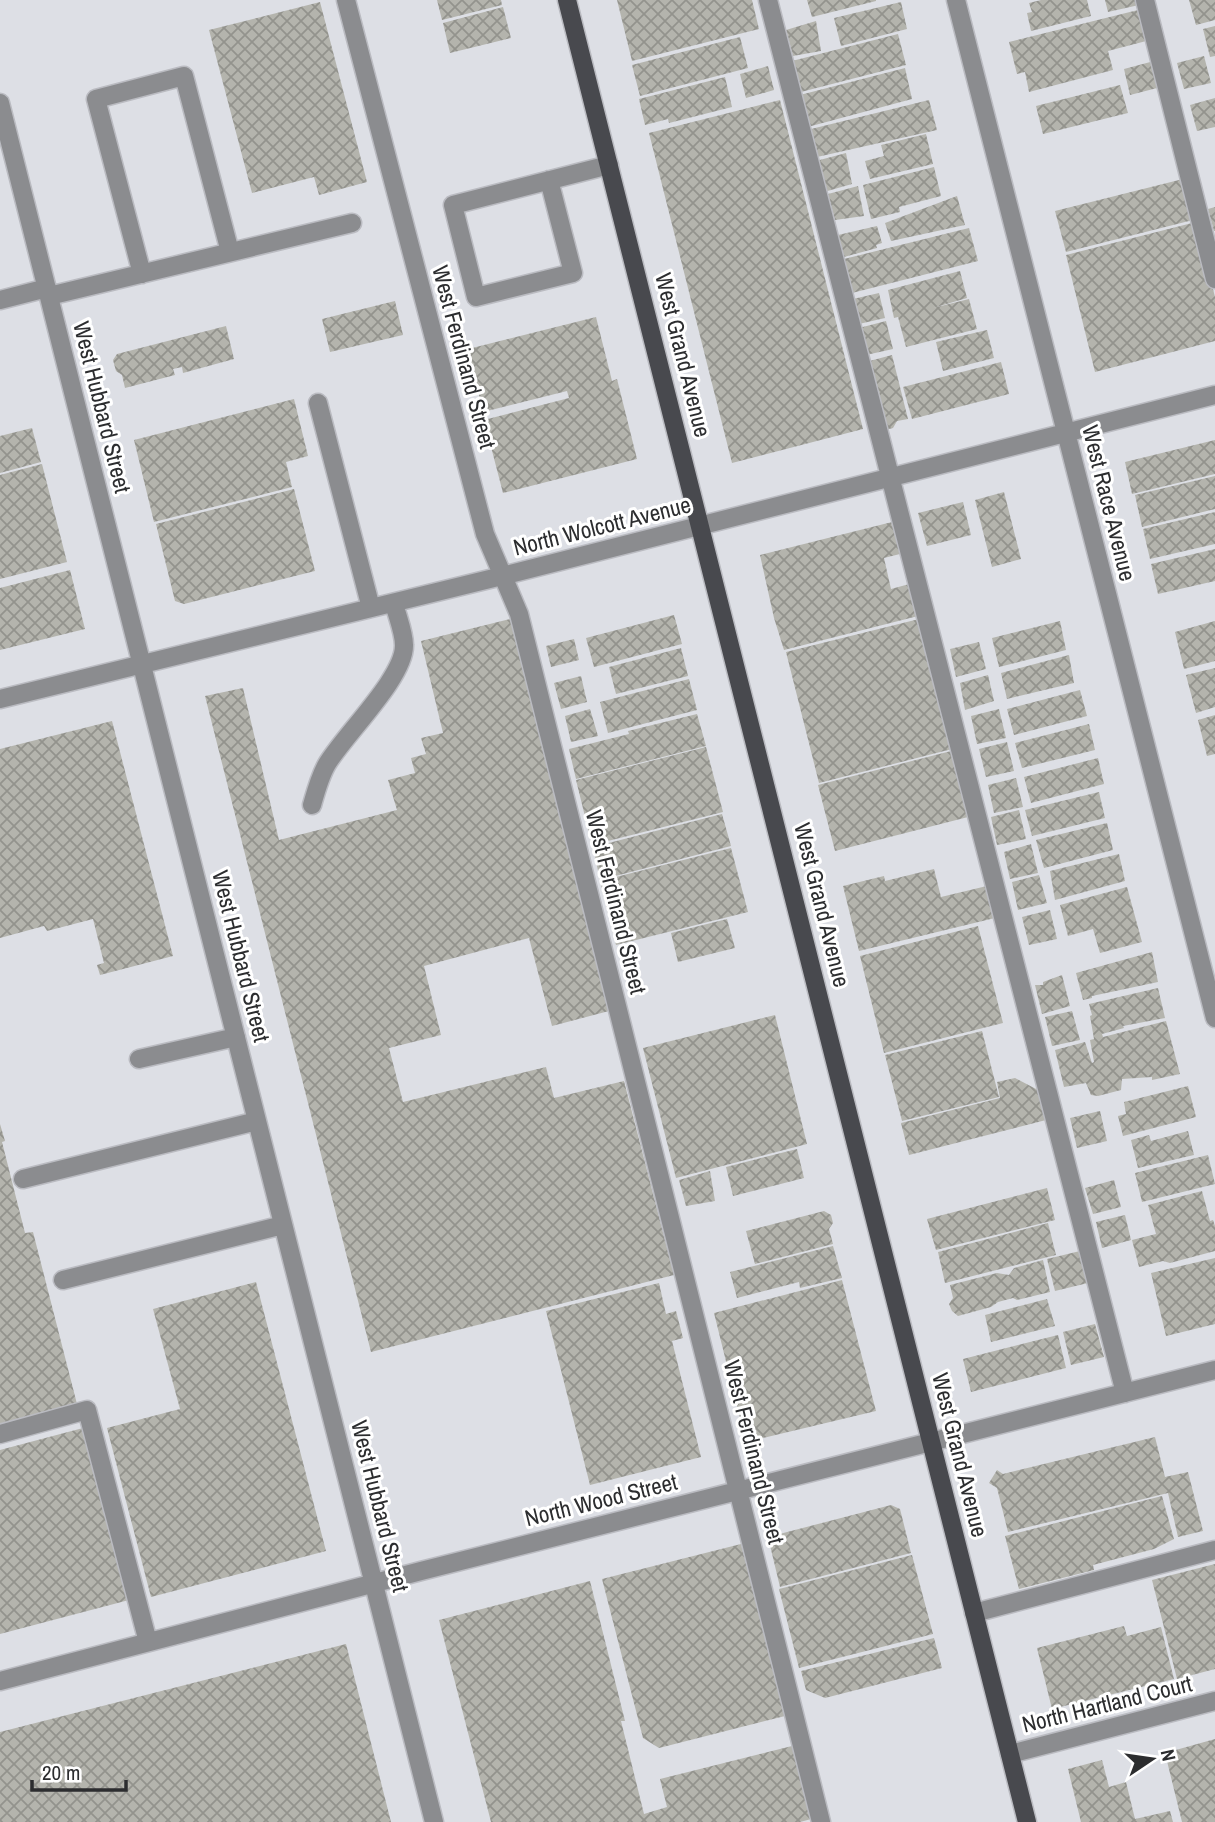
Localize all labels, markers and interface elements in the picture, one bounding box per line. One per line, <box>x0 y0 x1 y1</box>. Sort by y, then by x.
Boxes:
street label: West Ferdinand Street <box>425 262 504 452</box>
street label: West Grand Avenue <box>648 270 719 440</box>
street label: West Hubbard Street <box>66 318 139 496</box>
street label: West Race Avenue <box>1075 422 1144 584</box>
street label: North Wolcott Avenue <box>510 488 694 563</box>
street label: West Ferdinand Street <box>579 807 654 997</box>
street label: West Grand Avenue <box>787 820 858 990</box>
street label: West Hubbard Street <box>205 867 278 1045</box>
street label: West Ferdinand Street <box>717 1357 792 1547</box>
street label: West Grand Avenue <box>925 1370 996 1540</box>
street label: West Hubbard Street <box>344 1417 417 1595</box>
street label: North Wood Street <box>522 1466 680 1533</box>
street label: North Hartland Court <box>1019 1667 1195 1740</box>
north arrow <box>1117 1724 1187 1794</box>
text: N <box>1155 1747 1182 1764</box>
scale bar <box>32 1748 126 1792</box>
text: 20 m <box>42 1758 80 1787</box>

